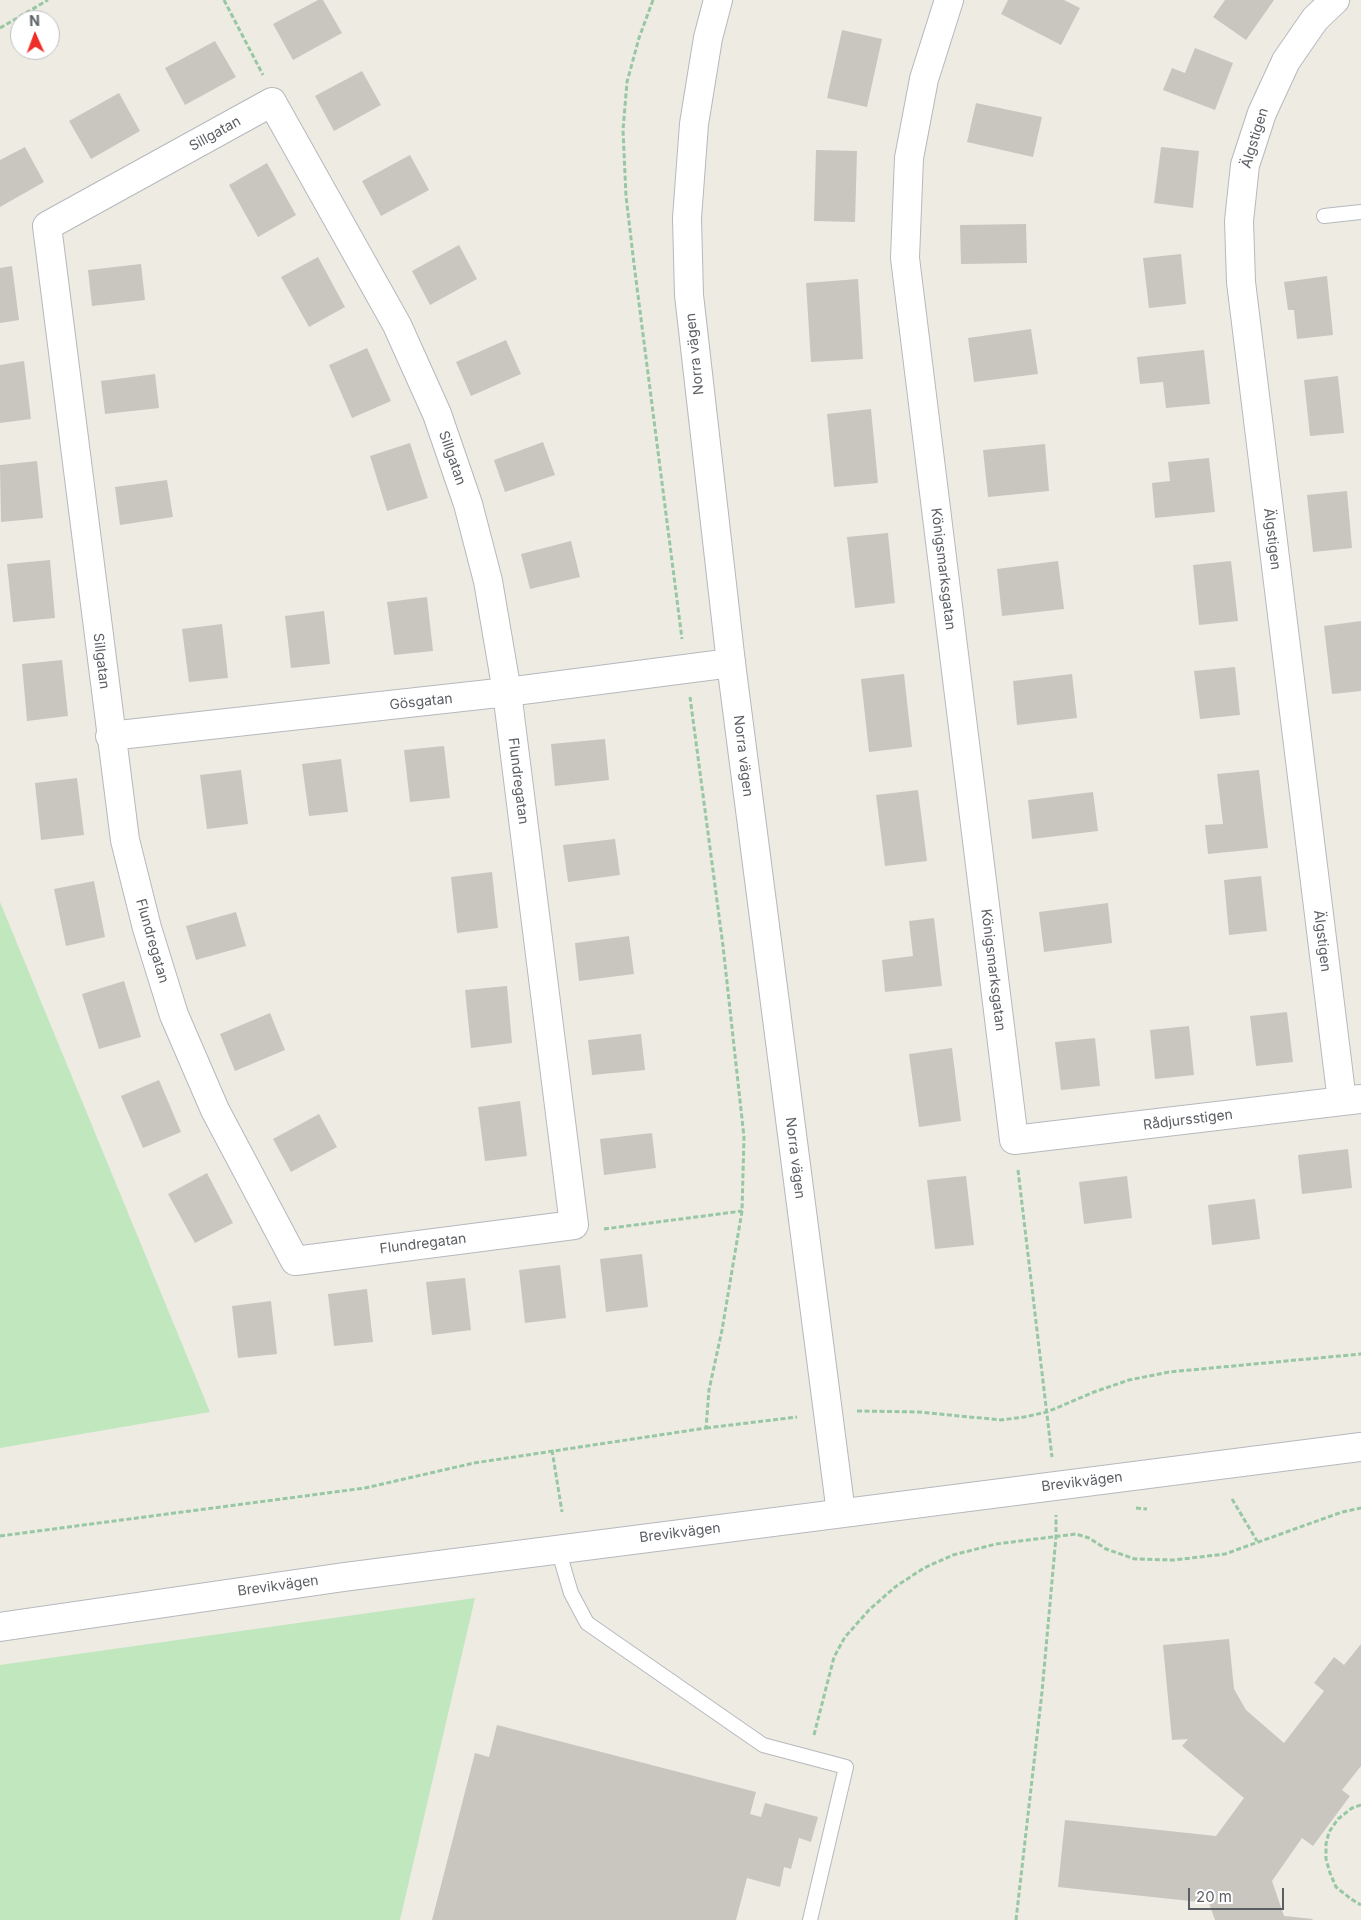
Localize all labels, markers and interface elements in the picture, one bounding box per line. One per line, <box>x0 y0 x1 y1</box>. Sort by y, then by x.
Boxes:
north arrow <box>10 10 60 60</box>
text: N <box>29 12 40 29</box>
street label: Älgstigen <box>1238 106 1272 170</box>
street label: Sillgatan <box>186 113 244 155</box>
street label: Norra vägen <box>682 312 708 396</box>
street label: Sillgatan <box>435 429 469 487</box>
street label: Königsmarksgatan <box>927 507 959 631</box>
street label: Älgstigen <box>1260 507 1284 571</box>
street label: Sillgatan <box>89 632 113 690</box>
street label: Gösgatan <box>389 690 453 714</box>
street label: Norra vägen <box>730 714 756 798</box>
street label: Flundregatan <box>504 737 532 825</box>
street label: Flundregatan <box>132 897 172 985</box>
street label: Königsmarksgatan <box>977 908 1009 1032</box>
street label: Älgstigen <box>1310 909 1334 973</box>
street label: Rådjursstigen <box>1142 1106 1234 1134</box>
street label: Norra vägen <box>782 1116 808 1200</box>
street label: Flundregatan <box>379 1230 467 1258</box>
street label: Brevikvägen <box>1040 1469 1124 1495</box>
street label: Brevikvägen <box>638 1520 722 1546</box>
street label: Brevikvägen <box>236 1572 320 1600</box>
scale bar <box>1191 1878 1287 1910</box>
text: 20 m <box>1196 1887 1232 1906</box>

